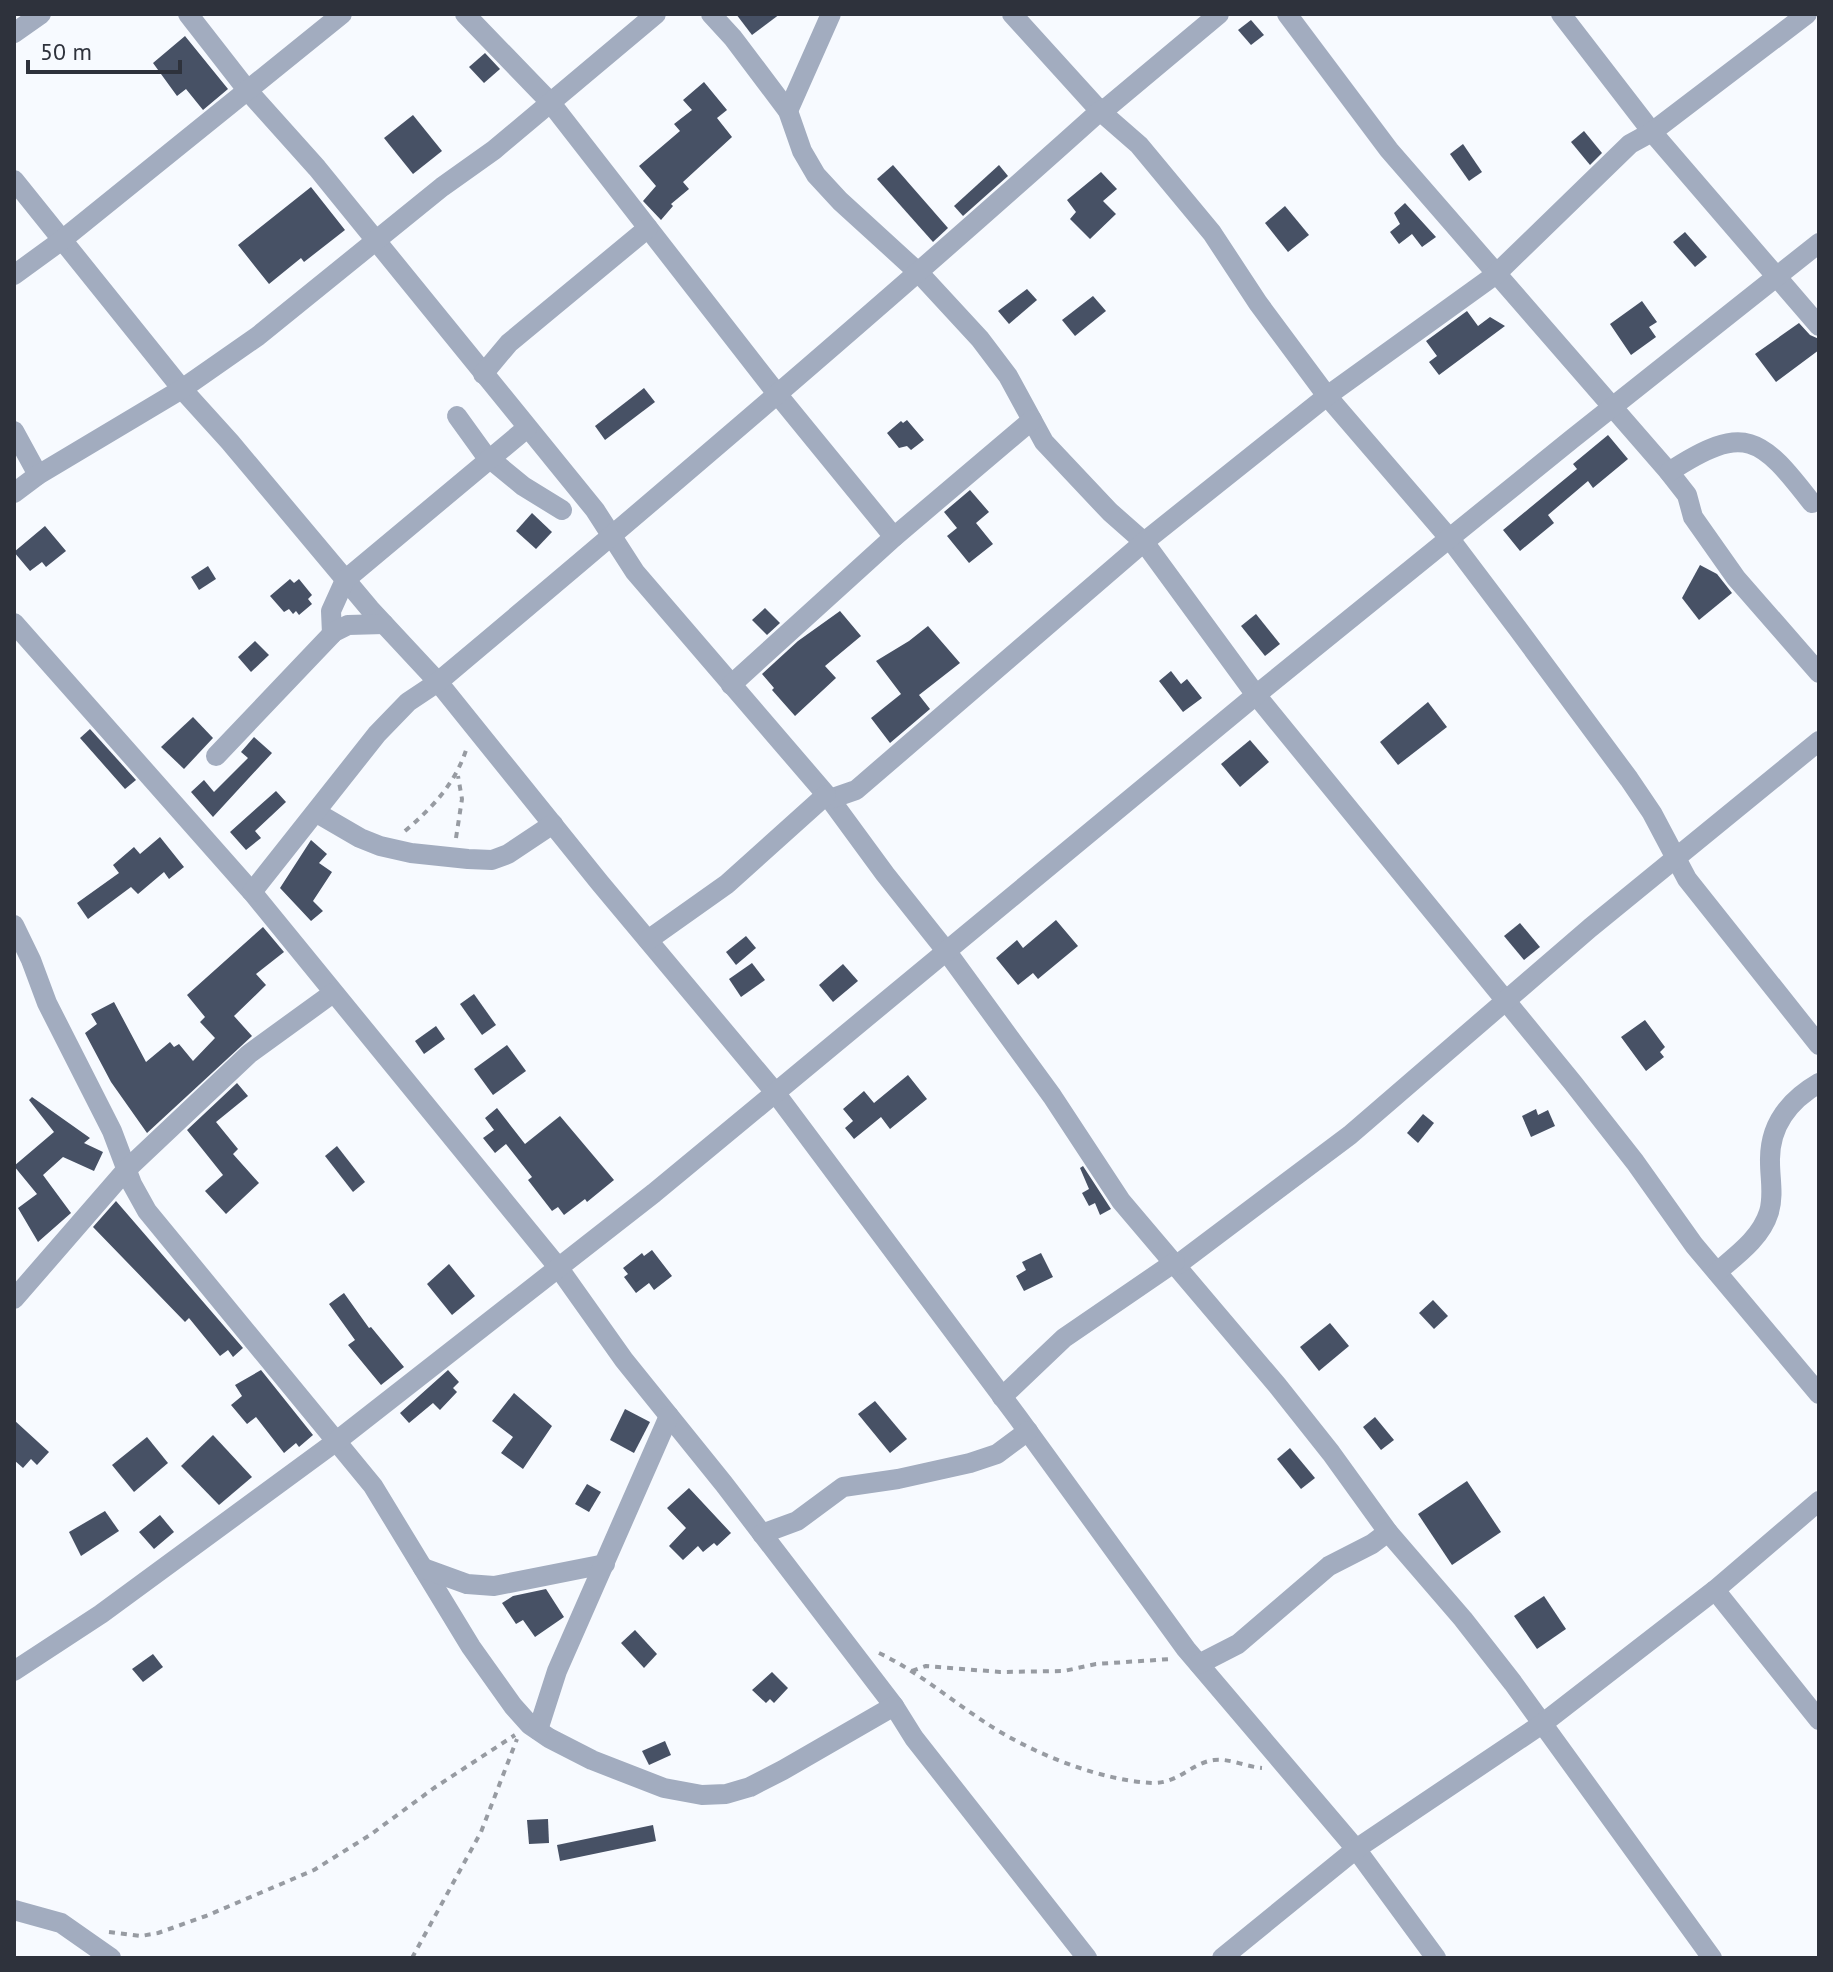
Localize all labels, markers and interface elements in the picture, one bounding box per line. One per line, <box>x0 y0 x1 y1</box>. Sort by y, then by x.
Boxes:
scale bar <box>28 24 180 74</box>
text: 50 m <box>40 36 92 67</box>

